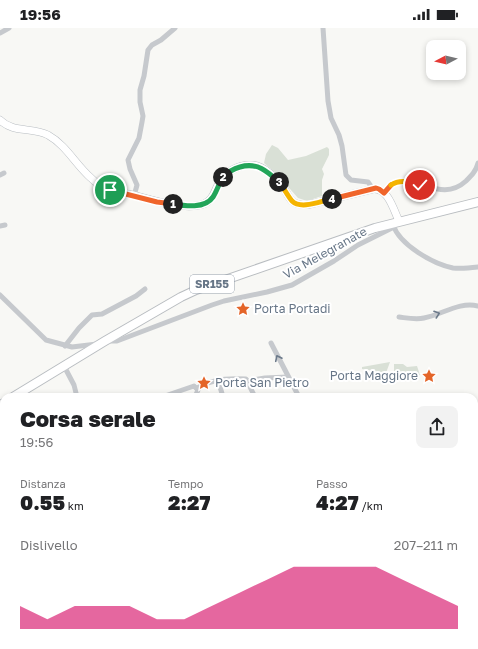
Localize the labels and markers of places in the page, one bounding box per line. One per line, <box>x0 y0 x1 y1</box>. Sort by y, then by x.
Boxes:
pin: 2 <box>213 167 233 187</box>
pin <box>403 168 437 202</box>
pin: 3 <box>269 172 289 192</box>
pin <box>93 173 127 207</box>
pin: 4 <box>322 189 342 209</box>
pin: 1 <box>163 194 183 214</box>
place icon: Porta Portadi <box>235 301 251 317</box>
place label: Porta Portadi <box>254 301 330 316</box>
place label: Porta Maggiore <box>330 368 418 383</box>
place icon: Porta Maggiore <box>421 368 437 384</box>
place icon: Porta San Pietro <box>196 375 212 391</box>
place label: Porta San Pietro <box>215 375 309 390</box>

